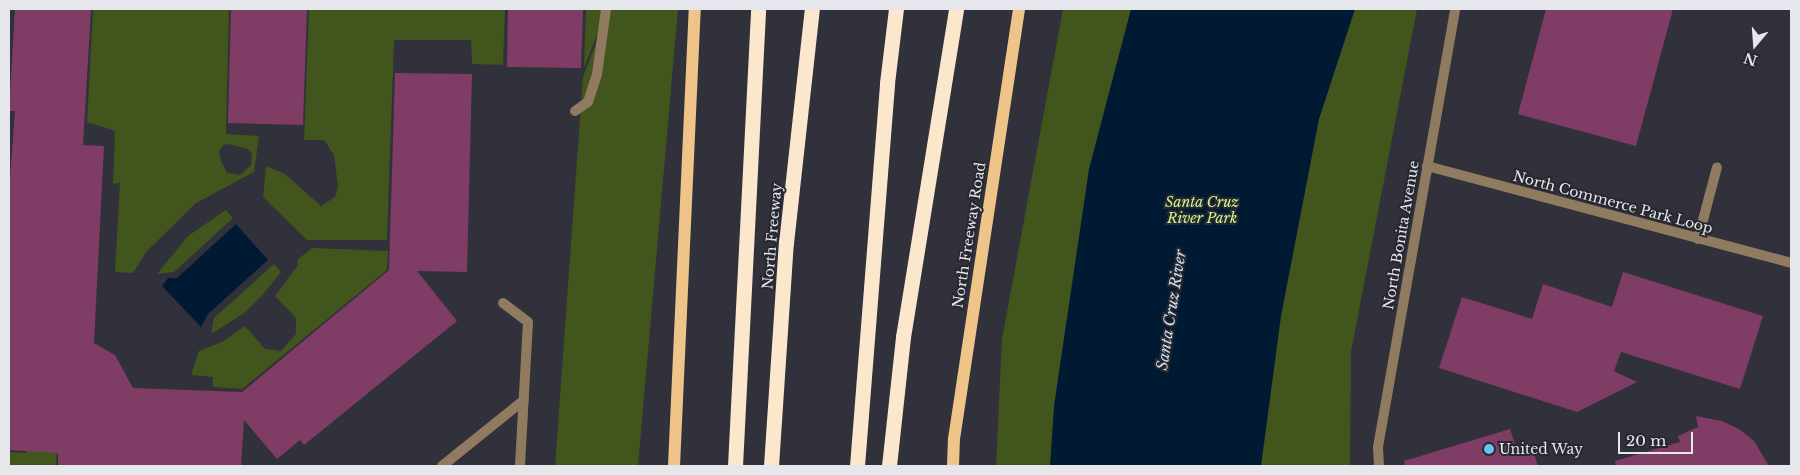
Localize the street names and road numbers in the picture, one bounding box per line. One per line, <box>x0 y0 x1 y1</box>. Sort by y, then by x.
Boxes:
street label: North Bonita Avenue <box>1380 159 1422 311</box>
street label: North Freeway Road <box>949 161 989 309</box>
street label: North Commerce Park Loop <box>1511 167 1715 237</box>
street label: North Freeway <box>759 182 785 290</box>

